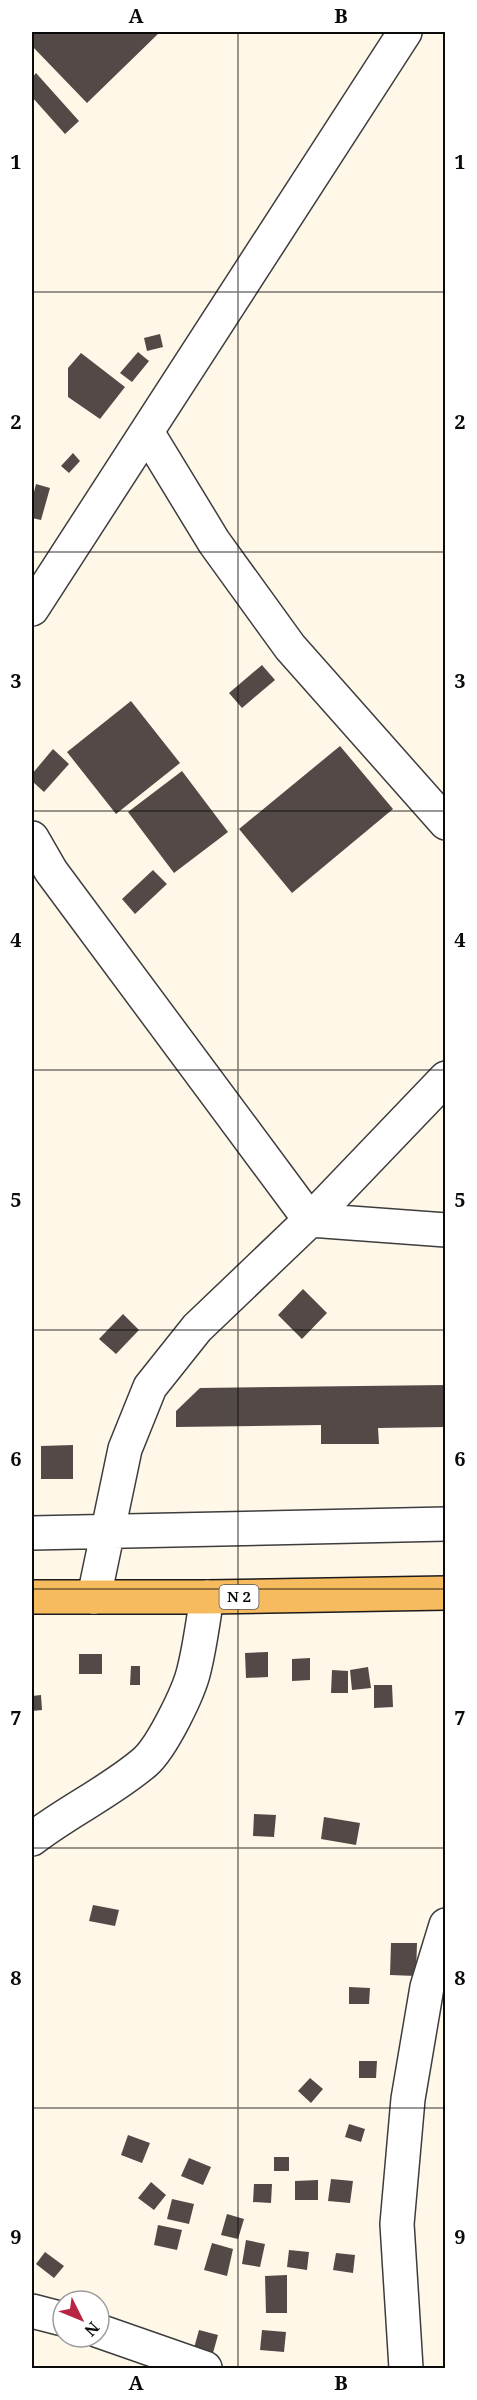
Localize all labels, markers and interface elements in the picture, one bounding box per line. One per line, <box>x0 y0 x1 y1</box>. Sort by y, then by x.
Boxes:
text: A <box>128 2 144 29</box>
text: B <box>334 2 348 29</box>
text: 1 <box>10 148 22 175</box>
text: 1 <box>454 148 466 175</box>
text: 2 <box>10 408 22 435</box>
text: 2 <box>454 408 466 435</box>
text: 3 <box>10 667 22 694</box>
text: 3 <box>454 667 466 694</box>
text: 4 <box>10 926 22 953</box>
text: 4 <box>454 926 466 953</box>
text: 5 <box>10 1186 22 1213</box>
text: 5 <box>454 1186 466 1213</box>
text: 6 <box>10 1445 22 1472</box>
text: 6 <box>454 1445 466 1472</box>
road number: N 2 <box>220 1585 258 1609</box>
text: 7 <box>10 1704 22 1731</box>
text: 7 <box>454 1704 466 1731</box>
text: 8 <box>10 1964 22 1991</box>
text: 8 <box>454 1964 466 1991</box>
text: 9 <box>10 2223 22 2250</box>
text: 9 <box>454 2223 466 2250</box>
north arrow <box>51 2289 111 2349</box>
text: N <box>79 2317 104 2342</box>
text: A <box>128 2369 144 2396</box>
text: B <box>334 2369 348 2396</box>

